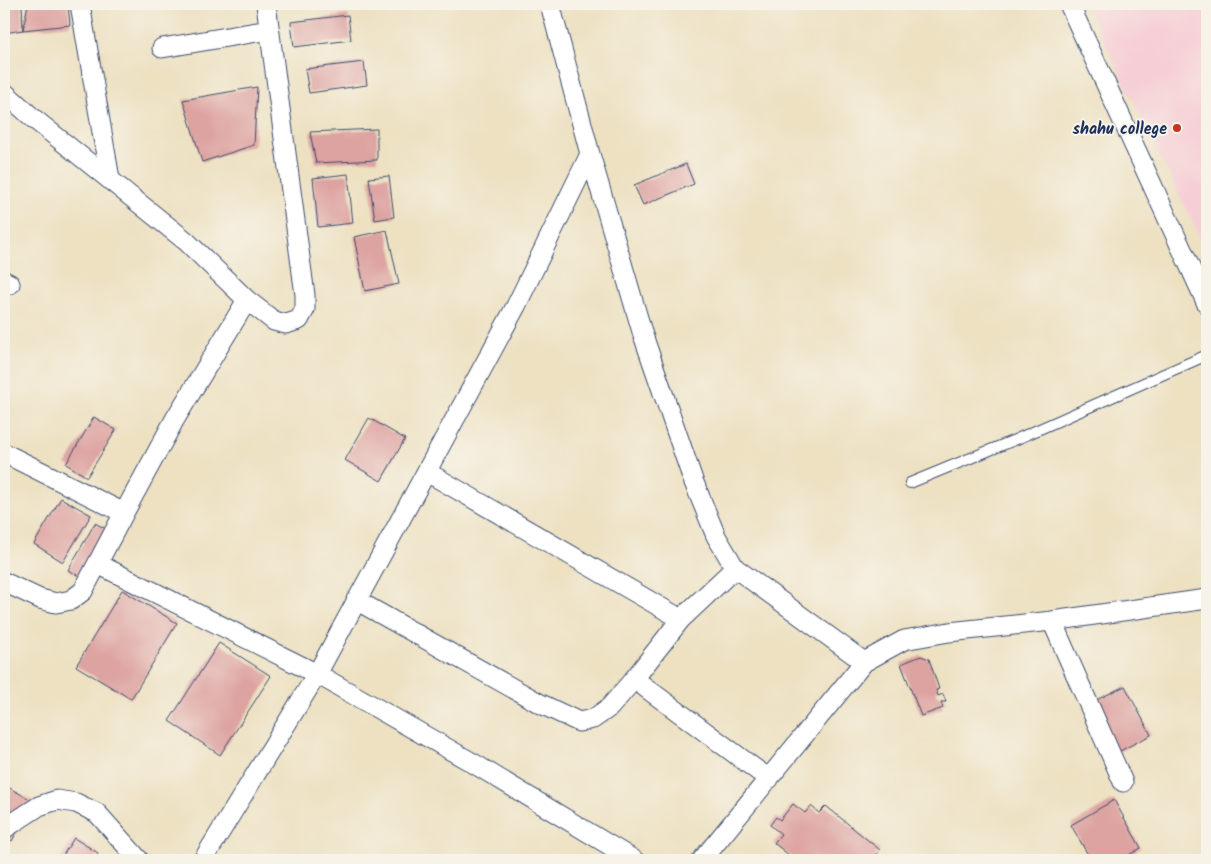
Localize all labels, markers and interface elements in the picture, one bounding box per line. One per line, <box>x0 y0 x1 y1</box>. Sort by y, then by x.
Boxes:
place label: shahu college <box>1072 117 1167 142</box>
marker: shahu college <box>1171 122 1183 134</box>

